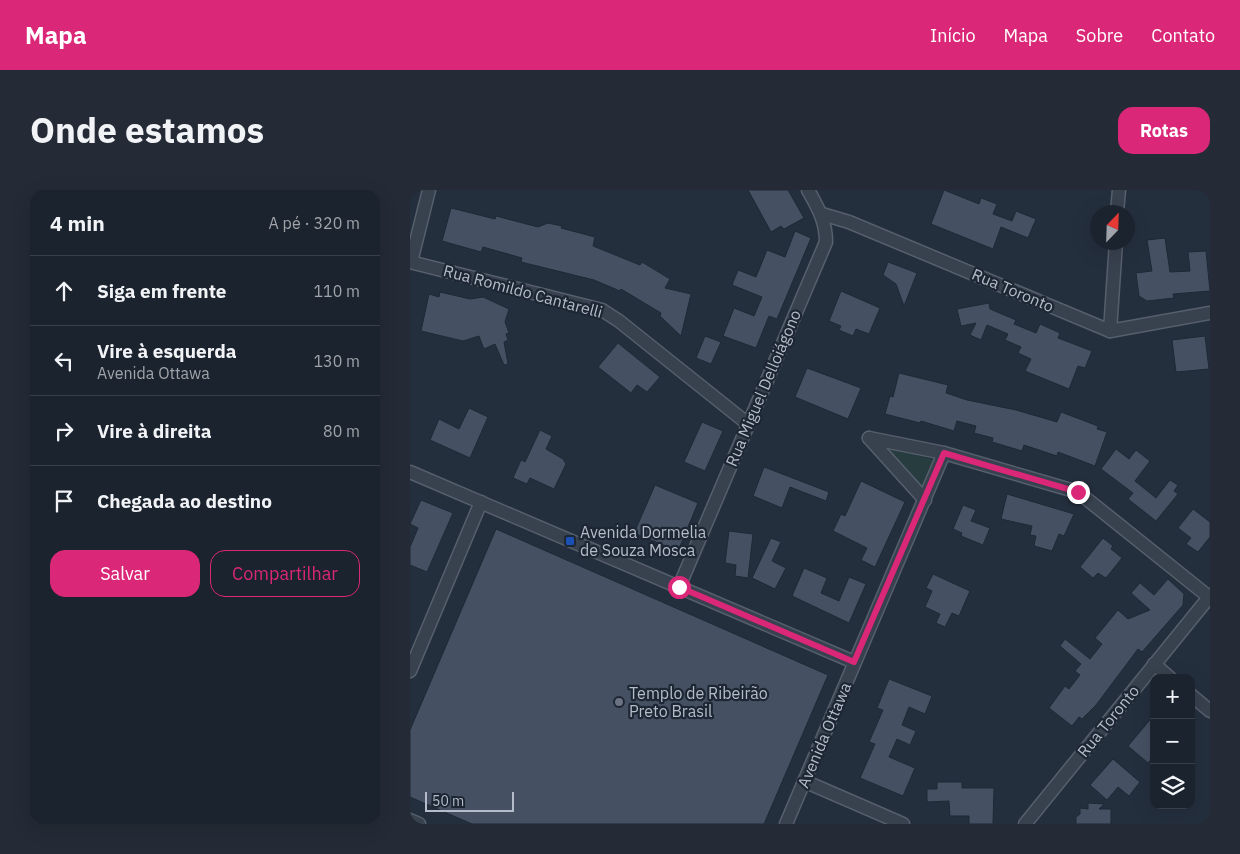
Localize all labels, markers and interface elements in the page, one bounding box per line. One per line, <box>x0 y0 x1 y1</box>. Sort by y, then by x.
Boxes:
text: Mapa <box>25 19 87 51</box>
text: Início <box>930 24 976 47</box>
text: Mapa <box>1004 24 1048 47</box>
text: Sobre <box>1076 24 1123 47</box>
text: Contato <box>1151 24 1215 47</box>
text: Onde estamos <box>30 107 264 153</box>
button: Rotas <box>1118 107 1210 154</box>
north arrow <box>1090 205 1135 250</box>
text: 4 min <box>50 209 105 237</box>
text: A pé · 320 m <box>269 213 360 233</box>
street label: Rua Romildo Cantarelli <box>441 260 605 322</box>
street label: Rua Toronto <box>969 264 1057 316</box>
icon: ahead <box>50 277 78 305</box>
text: Siga em frente <box>97 279 227 303</box>
text: 110 m <box>313 281 360 301</box>
street label: Rua Miguel Delloiágono <box>721 307 805 469</box>
text: Vire à esquerda <box>97 339 237 363</box>
icon: left <box>50 347 78 375</box>
text: 130 m <box>313 351 360 371</box>
text: Avenida Ottawa <box>97 363 210 383</box>
icon: right <box>50 417 78 445</box>
text: Vire à direita <box>97 419 212 443</box>
text: 80 m <box>323 421 360 441</box>
route end <box>1067 481 1090 504</box>
icon: arrive <box>50 487 78 515</box>
text: Chegada ao destino <box>97 489 272 513</box>
place label: Avenida Dormelia de Souza Mosca <box>580 522 707 560</box>
marker: Avenida Dormelia de Souza Mosca <box>564 535 576 547</box>
button: Salvar <box>50 550 200 597</box>
button: Compartilhar <box>210 550 360 597</box>
route start <box>668 576 691 599</box>
map controls <box>1150 674 1195 809</box>
button: + <box>1150 674 1195 719</box>
street label: Avenida Ottawa <box>793 679 855 791</box>
street label: Rua Toronto <box>1073 681 1143 761</box>
place label: Templo de Ribeirão Preto Brasil <box>629 683 768 721</box>
marker: Templo de Ribeirão Preto Brasil <box>613 696 625 708</box>
button: − <box>1150 719 1195 764</box>
button: layers <box>1150 764 1195 809</box>
scale bar <box>425 789 514 812</box>
text: 50 m <box>432 792 464 810</box>

